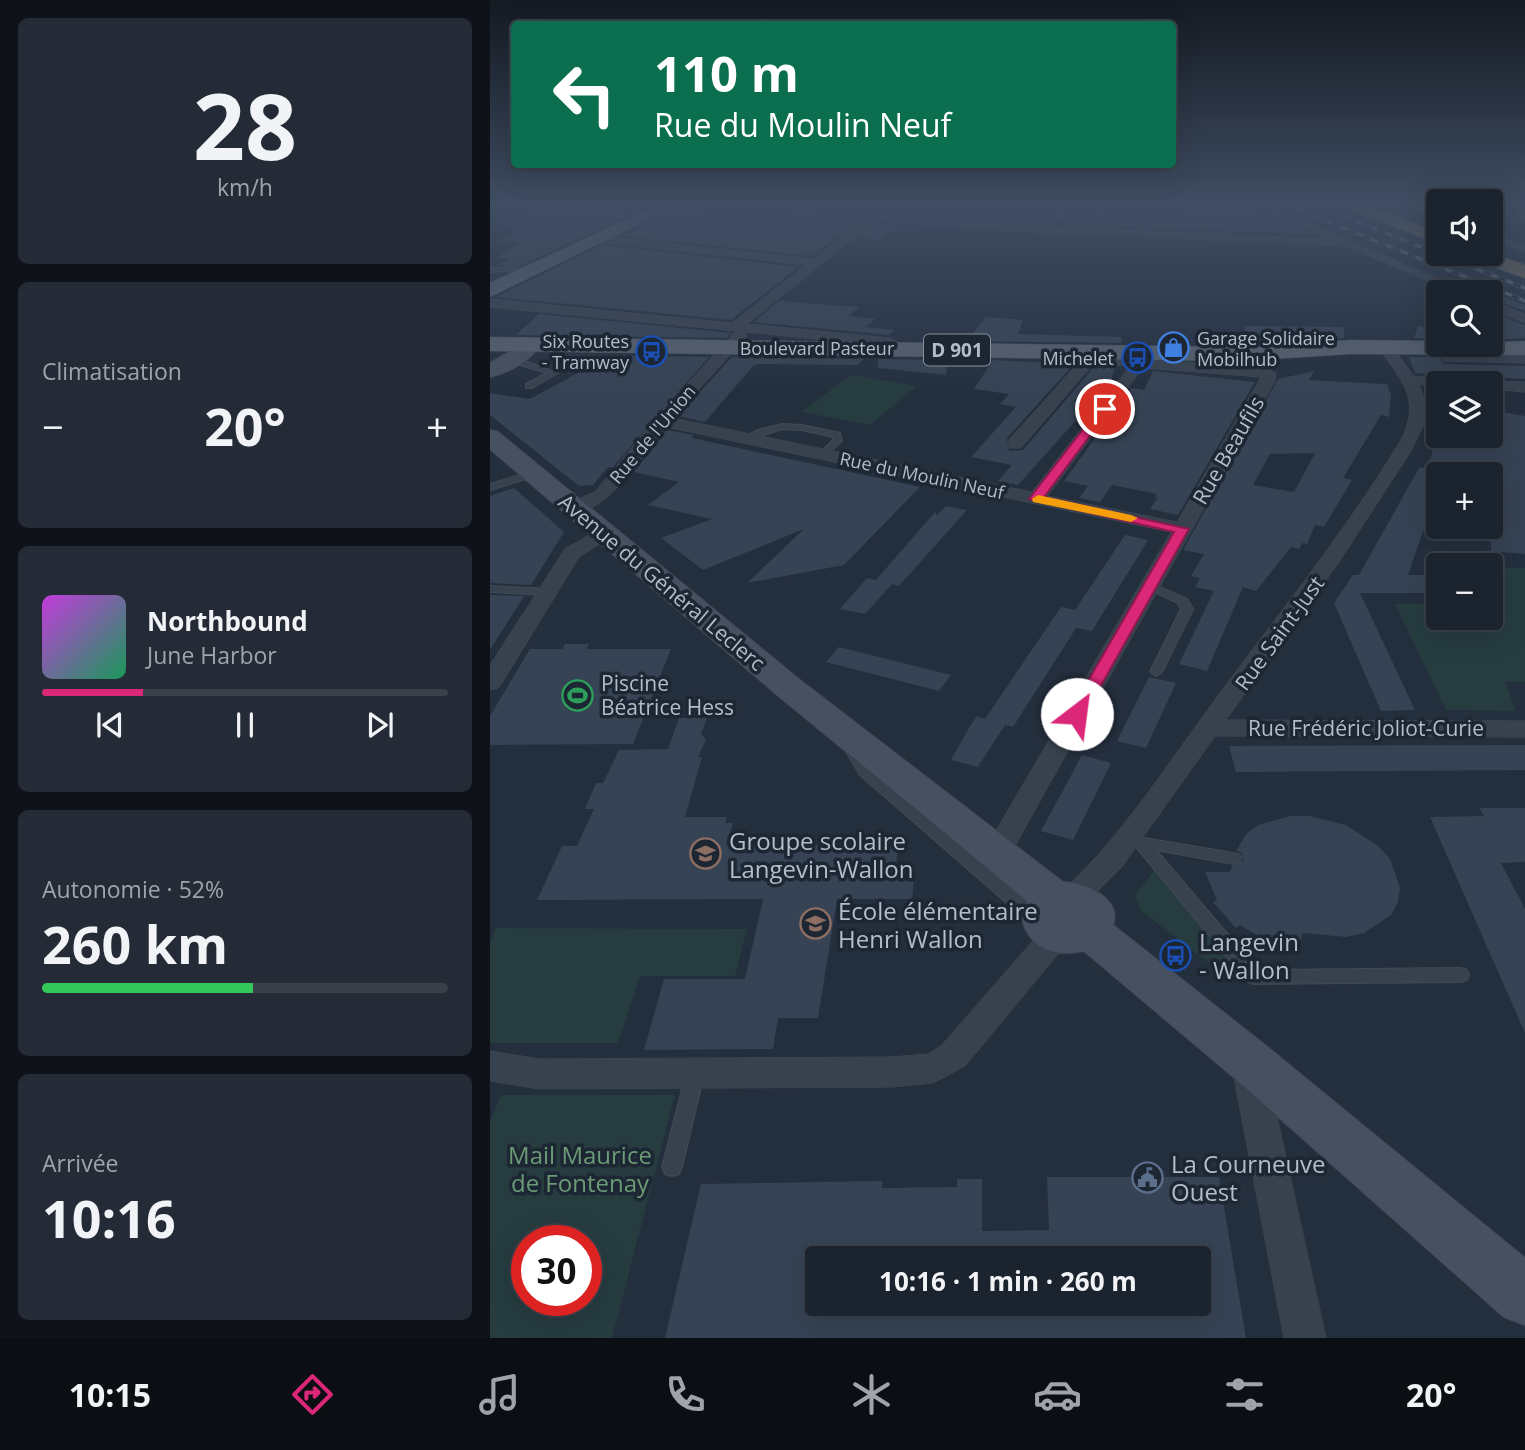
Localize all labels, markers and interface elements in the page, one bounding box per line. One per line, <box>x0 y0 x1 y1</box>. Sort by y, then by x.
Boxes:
text: 110 m <box>654 40 799 106</box>
icon: left <box>539 49 630 140</box>
text: 28 <box>193 63 297 187</box>
text: Rue du Moulin Neuf <box>654 103 951 146</box>
text: km/h <box>217 171 273 203</box>
map controls <box>1426 189 1503 630</box>
button: sound <box>1426 189 1503 266</box>
button: search <box>1426 280 1503 357</box>
place label: Garage Solidaire Mobilhub <box>1197 326 1335 371</box>
place label: Six Routes - Tramway <box>542 329 630 374</box>
shop icon: Garage Solidaire Mobilhub <box>1157 331 1191 365</box>
bus stop icon: Six Routes - Tramway <box>635 334 669 368</box>
road number: D 901 <box>924 334 990 366</box>
street label: Boulevard Pasteur <box>740 336 895 360</box>
bus stop icon: Michelet <box>1120 341 1154 375</box>
place label: Michelet <box>1042 346 1114 370</box>
text: Climatisation <box>42 355 182 387</box>
button: layers <box>1426 371 1503 448</box>
pin <box>1075 379 1135 439</box>
street label: Rue de l'Union <box>604 380 700 488</box>
text: 20° <box>204 390 286 461</box>
icon: arrive <box>1086 390 1124 428</box>
street label: Rue Beaufils <box>1186 391 1270 509</box>
text: − <box>42 400 64 452</box>
text: + <box>426 400 448 452</box>
street label: Rue du Moulin Neuf <box>838 446 1007 504</box>
button: + <box>1426 462 1503 539</box>
street label: Avenue du Général Leclerc <box>553 487 771 677</box>
button: − <box>1426 553 1503 630</box>
street label: Rue Saint-Just <box>1228 570 1330 696</box>
text: Northbound <box>147 603 308 639</box>
text: June Harbor <box>147 639 277 671</box>
place label: Piscine Béatrice Hess <box>601 669 734 721</box>
position arrow <box>1040 677 1114 751</box>
sports icon: Piscine Béatrice Hess <box>561 678 595 712</box>
icon: previous <box>91 706 129 744</box>
icon: pause <box>226 706 264 744</box>
icon: next <box>361 706 399 744</box>
street label: Rue Frédéric Joliot-Curie <box>1248 714 1484 742</box>
place label: Groupe scolaire Langevin-Wallon <box>729 824 913 885</box>
school or university icon: Groupe scolaire Langevin-Wallon <box>689 837 723 871</box>
text: Autonomie · 52% <box>42 873 224 905</box>
place label: École élémentaire Henri Wallon <box>838 894 1038 955</box>
school or university icon: École élémentaire Henri Wallon <box>798 907 832 941</box>
text: 260 km <box>42 908 228 979</box>
place label: Langevin - Wallon <box>1199 925 1299 986</box>
bus stop icon: Langevin - Wallon <box>1159 938 1193 972</box>
park label: Mail Maurice de Fontenay <box>508 1138 652 1199</box>
text: Arrivée <box>42 1147 118 1179</box>
place label: La Courneuve Ouest <box>1171 1147 1326 1208</box>
public building icon: La Courneuve Ouest <box>1131 1160 1165 1194</box>
text: 10:16 <box>42 1182 176 1253</box>
speed limit sign: 30 <box>511 1225 602 1316</box>
text: 10:16 · 1 min · 260 m <box>879 1263 1137 1299</box>
icon: directions <box>288 1370 337 1419</box>
icon: music <box>475 1370 524 1419</box>
icon: phone <box>661 1370 710 1419</box>
icon: climate <box>847 1370 896 1419</box>
icon: car <box>1033 1370 1082 1419</box>
icon: filters <box>1220 1370 1269 1419</box>
text: 10:15 <box>69 1373 151 1416</box>
text: 20° <box>1406 1373 1456 1416</box>

